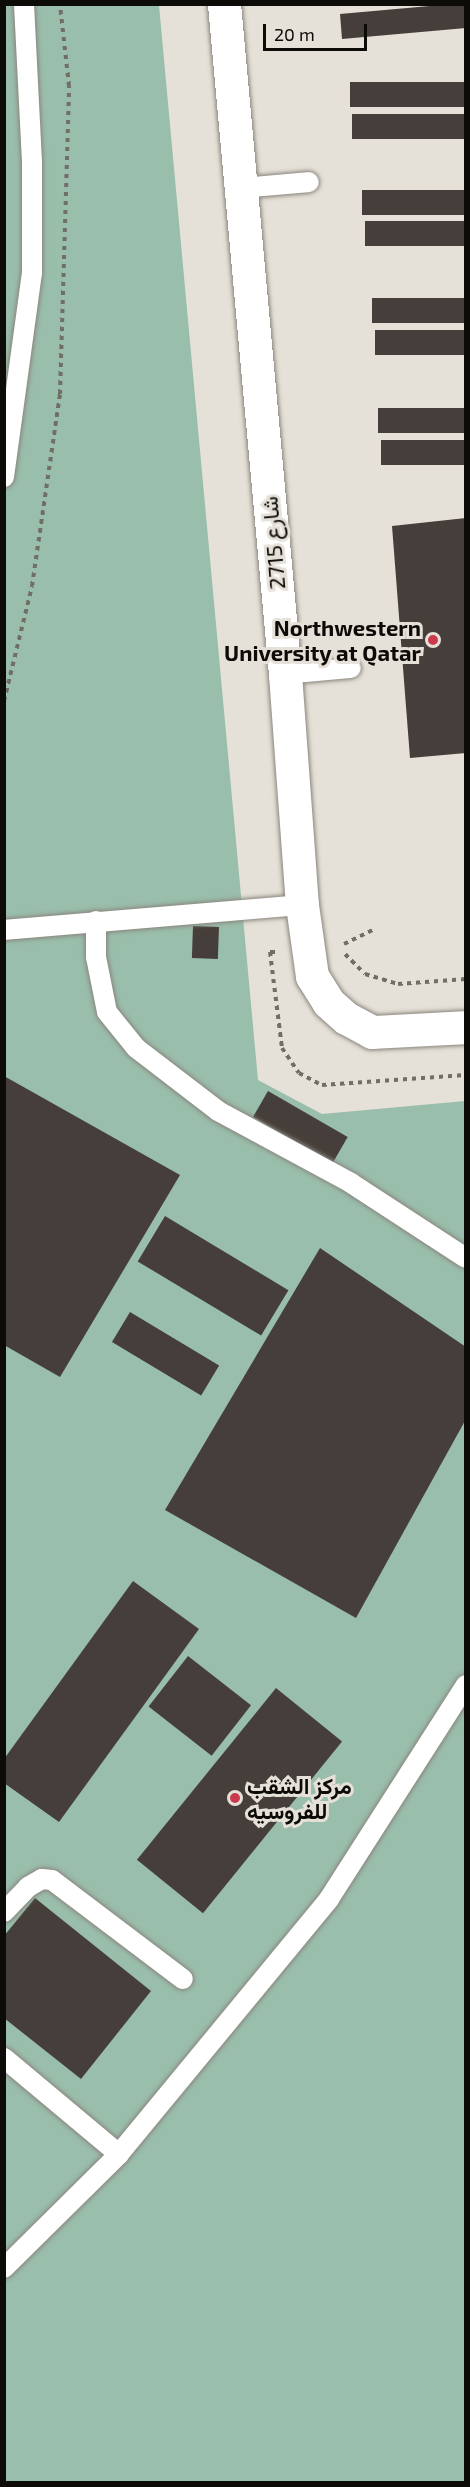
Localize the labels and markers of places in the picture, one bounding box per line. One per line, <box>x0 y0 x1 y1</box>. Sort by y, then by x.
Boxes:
place label: Northwestern University at Qatar <box>224 614 421 666</box>
marker: Northwestern University at Qatar <box>426 633 440 647</box>
place label: مركز الشقب للفروسيه <box>247 1772 352 1824</box>
marker: مركز الشقب للفروسيه <box>228 1791 242 1805</box>

